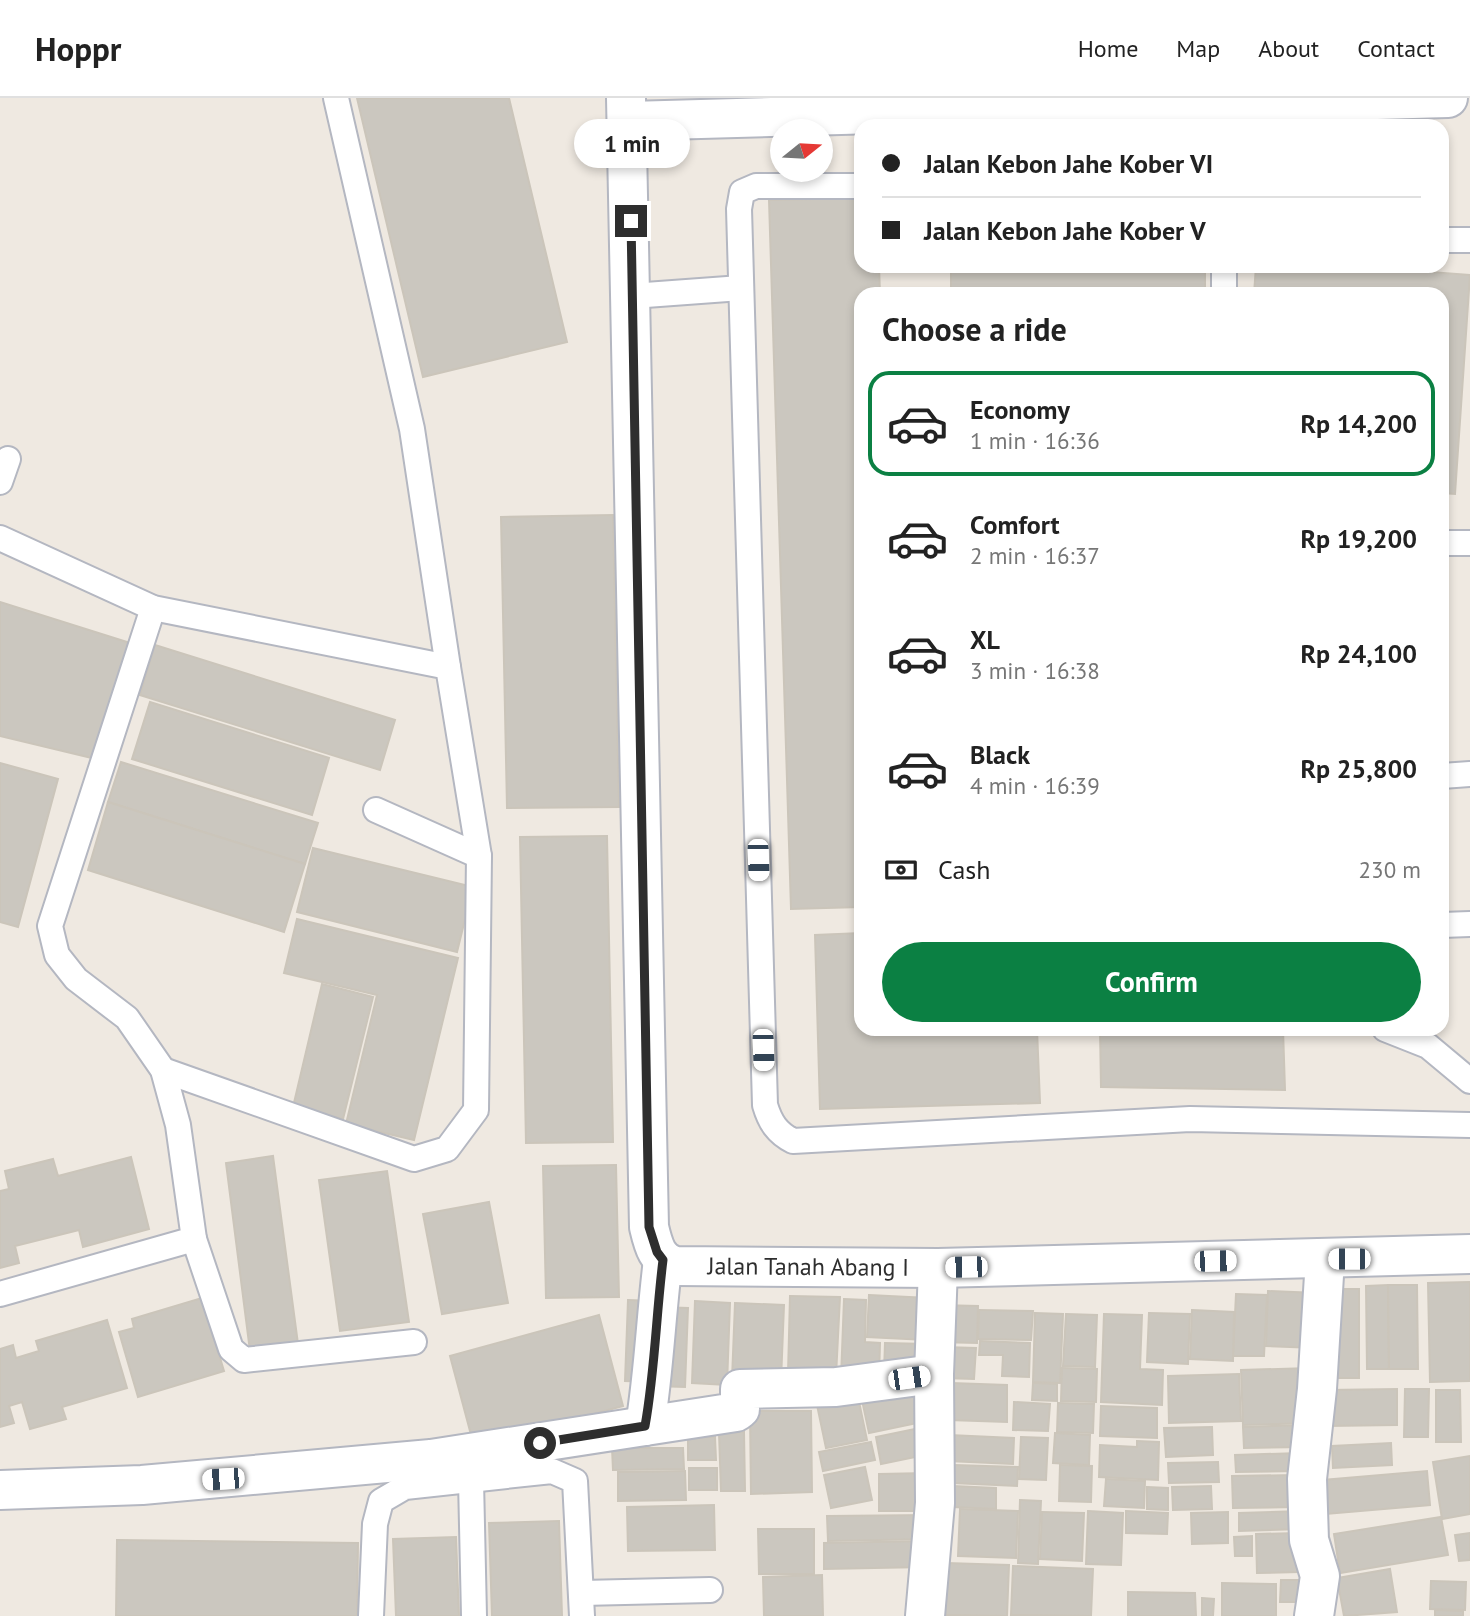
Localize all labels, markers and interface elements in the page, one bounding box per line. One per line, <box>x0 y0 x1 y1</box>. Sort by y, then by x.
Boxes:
text: Hoppr <box>35 27 121 70</box>
text: Home <box>1078 33 1138 64</box>
text: Map <box>1176 33 1220 64</box>
text: About <box>1258 33 1319 64</box>
text: Contact <box>1357 33 1435 64</box>
north arrow <box>770 119 833 182</box>
map controls <box>770 119 833 182</box>
callout: 1 min <box>573 120 689 169</box>
text: 1 min <box>604 129 660 158</box>
text: Jalan Kebon Jahe Kober VI <box>924 147 1213 180</box>
route end <box>615 205 647 237</box>
text: Jalan Kebon Jahe Kober V <box>924 214 1206 247</box>
text: Choose a ride <box>882 308 1067 350</box>
icon: car <box>886 392 949 455</box>
text: Economy <box>970 393 1070 426</box>
text: Rp 14,200 <box>1300 407 1417 440</box>
text: 1 min · 16:36 <box>970 426 1100 455</box>
icon: car <box>886 507 949 570</box>
text: Comfort <box>970 508 1060 541</box>
text: Rp 19,200 <box>1300 522 1417 555</box>
text: 2 min · 16:37 <box>970 541 1100 570</box>
icon: car <box>886 622 949 685</box>
text: XL <box>970 623 1000 656</box>
text: Rp 24,100 <box>1300 637 1417 670</box>
text: 3 min · 16:38 <box>970 656 1100 685</box>
icon: car <box>886 737 949 800</box>
text: Black <box>970 738 1030 771</box>
text: Rp 25,800 <box>1300 752 1417 785</box>
text: 4 min · 16:39 <box>970 771 1100 800</box>
car <box>747 839 770 881</box>
icon: cash <box>882 851 920 889</box>
text: Cash <box>938 853 990 886</box>
text: 230 m <box>1359 855 1421 884</box>
button: Confirm <box>882 942 1421 1022</box>
car <box>752 1029 775 1071</box>
car <box>1329 1249 1371 1270</box>
street label: Jalan Tanah Abang I <box>706 1250 909 1283</box>
car <box>1194 1250 1237 1272</box>
car <box>945 1256 988 1278</box>
car <box>887 1365 932 1391</box>
route start <box>524 1427 556 1459</box>
car <box>202 1467 245 1491</box>

